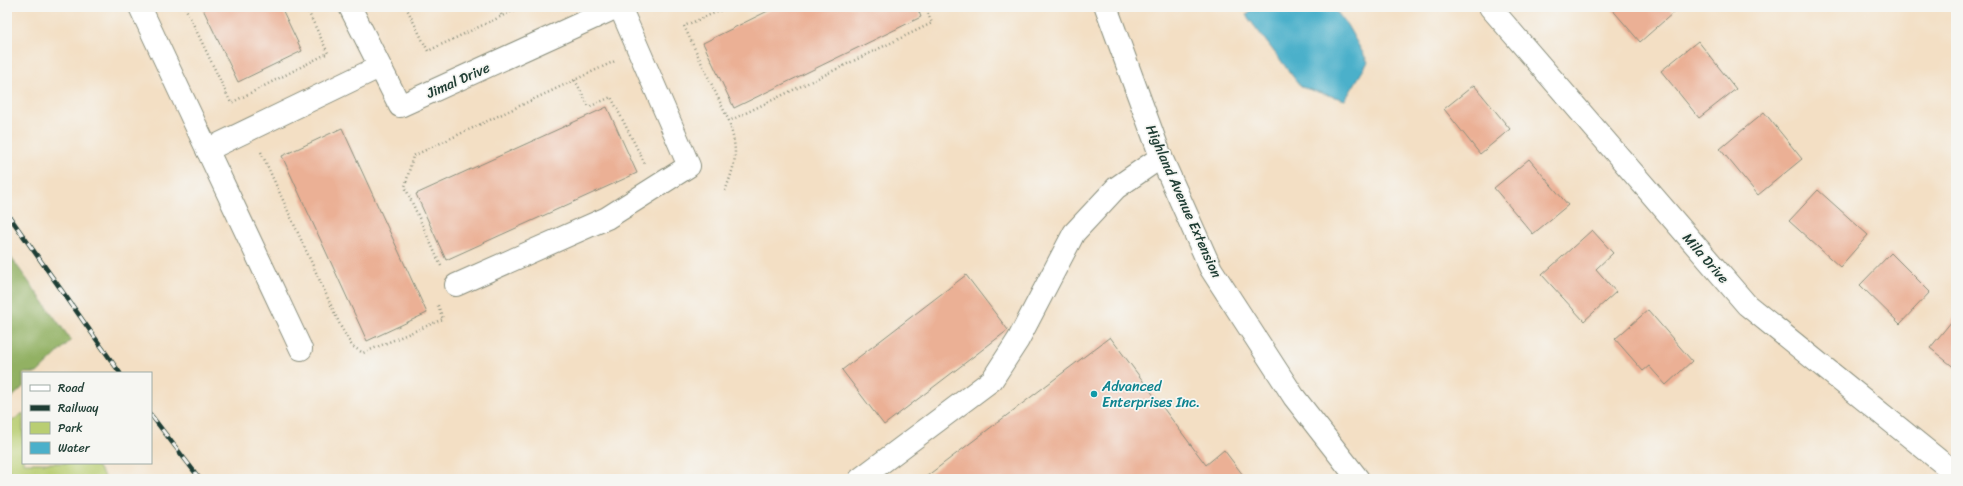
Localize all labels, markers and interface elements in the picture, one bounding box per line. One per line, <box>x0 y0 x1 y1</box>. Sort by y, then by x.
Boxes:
street label: Jimal Drive <box>421 55 494 106</box>
street label: Highland Avenue Extension <box>1138 120 1229 282</box>
street label: Mila Drive <box>1676 227 1735 290</box>
legend <box>22 372 152 464</box>
place label: Advanced Enterprises Inc. <box>1101 374 1200 415</box>
text: Road <box>58 377 85 399</box>
marker: Advanced Enterprises Inc. <box>1089 389 1099 399</box>
text: Railway <box>58 397 99 419</box>
text: Park <box>58 417 83 439</box>
text: Water <box>58 437 91 459</box>

